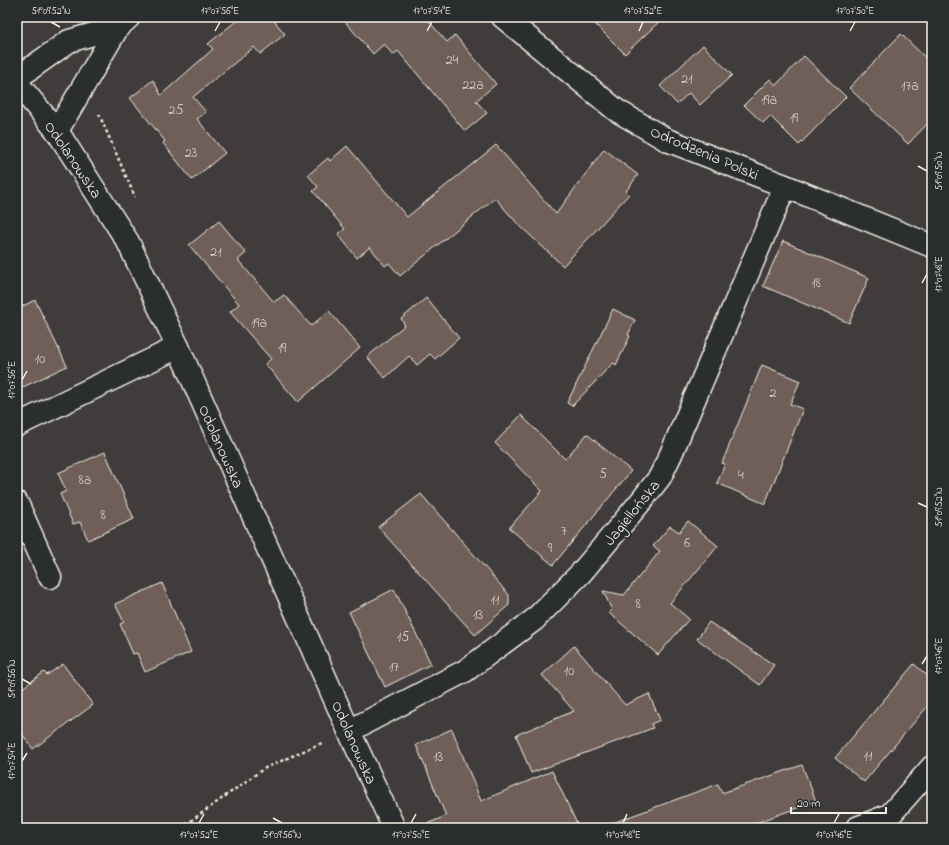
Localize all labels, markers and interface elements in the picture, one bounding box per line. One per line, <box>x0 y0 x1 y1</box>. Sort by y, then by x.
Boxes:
text: 51°09'52"N <box>31 4 71 19</box>
text: 17°07'56"E <box>201 4 239 19</box>
text: 17°07'54"E <box>413 4 451 19</box>
text: 17°07'52"E <box>624 4 662 19</box>
text: 17°07'50"E <box>836 4 874 19</box>
house number: 24 <box>446 50 459 71</box>
house number: 21 <box>681 69 693 90</box>
house number: 22a <box>462 75 484 96</box>
house number: 17a <box>901 76 919 97</box>
house number: 19a <box>761 90 777 111</box>
house number: 25 <box>169 100 183 121</box>
house number: 19 <box>790 108 799 129</box>
street label: Odolanowska <box>37 116 107 204</box>
street label: Odrodzenia Polski <box>646 120 762 188</box>
house number: 23 <box>185 143 198 164</box>
text: 51°09'50"N <box>932 151 947 191</box>
house number: 21 <box>210 242 222 263</box>
text: 17°07'48"E <box>932 256 947 292</box>
house number: 18 <box>811 273 821 294</box>
house number: 19a <box>251 313 267 334</box>
house number: 19 <box>278 338 287 359</box>
house number: 10 <box>35 349 45 370</box>
text: 17°07'56"E <box>5 361 20 399</box>
house number: 2 <box>770 383 777 404</box>
street label: Odolanowska <box>191 401 249 492</box>
house number: 5 <box>599 464 607 485</box>
house number: 4 <box>738 465 744 486</box>
house number: 8a <box>79 470 91 491</box>
street label: Jagiellońska <box>598 475 667 552</box>
text: 51°09'52"N <box>932 487 947 527</box>
house number: 8 <box>100 505 106 526</box>
house number: 7 <box>561 521 567 542</box>
house number: 6 <box>684 533 690 554</box>
house number: 9 <box>548 538 553 559</box>
house number: 11 <box>491 590 500 611</box>
house number: 8 <box>635 594 641 615</box>
house number: 13 <box>473 605 483 626</box>
house number: 15 <box>397 627 409 648</box>
text: 17°07'46"E <box>932 638 947 674</box>
house number: 17 <box>389 657 399 678</box>
text: 51°09'56"N <box>5 659 20 699</box>
house number: 10 <box>564 661 574 682</box>
street label: Odolanowska <box>324 697 382 788</box>
text: 17°07'54"E <box>5 742 20 780</box>
house number: 11 <box>864 746 873 767</box>
house number: 13 <box>433 747 443 768</box>
scale bar <box>791 789 886 815</box>
text: 20 m <box>797 795 820 813</box>
text: 17°07'52"E <box>180 828 218 843</box>
text: 51°09'56"N <box>262 828 302 843</box>
text: 17°07'50"E <box>392 828 430 843</box>
text: 17°07'48"E <box>605 828 641 843</box>
text: 17°07'46"E <box>816 828 852 843</box>

